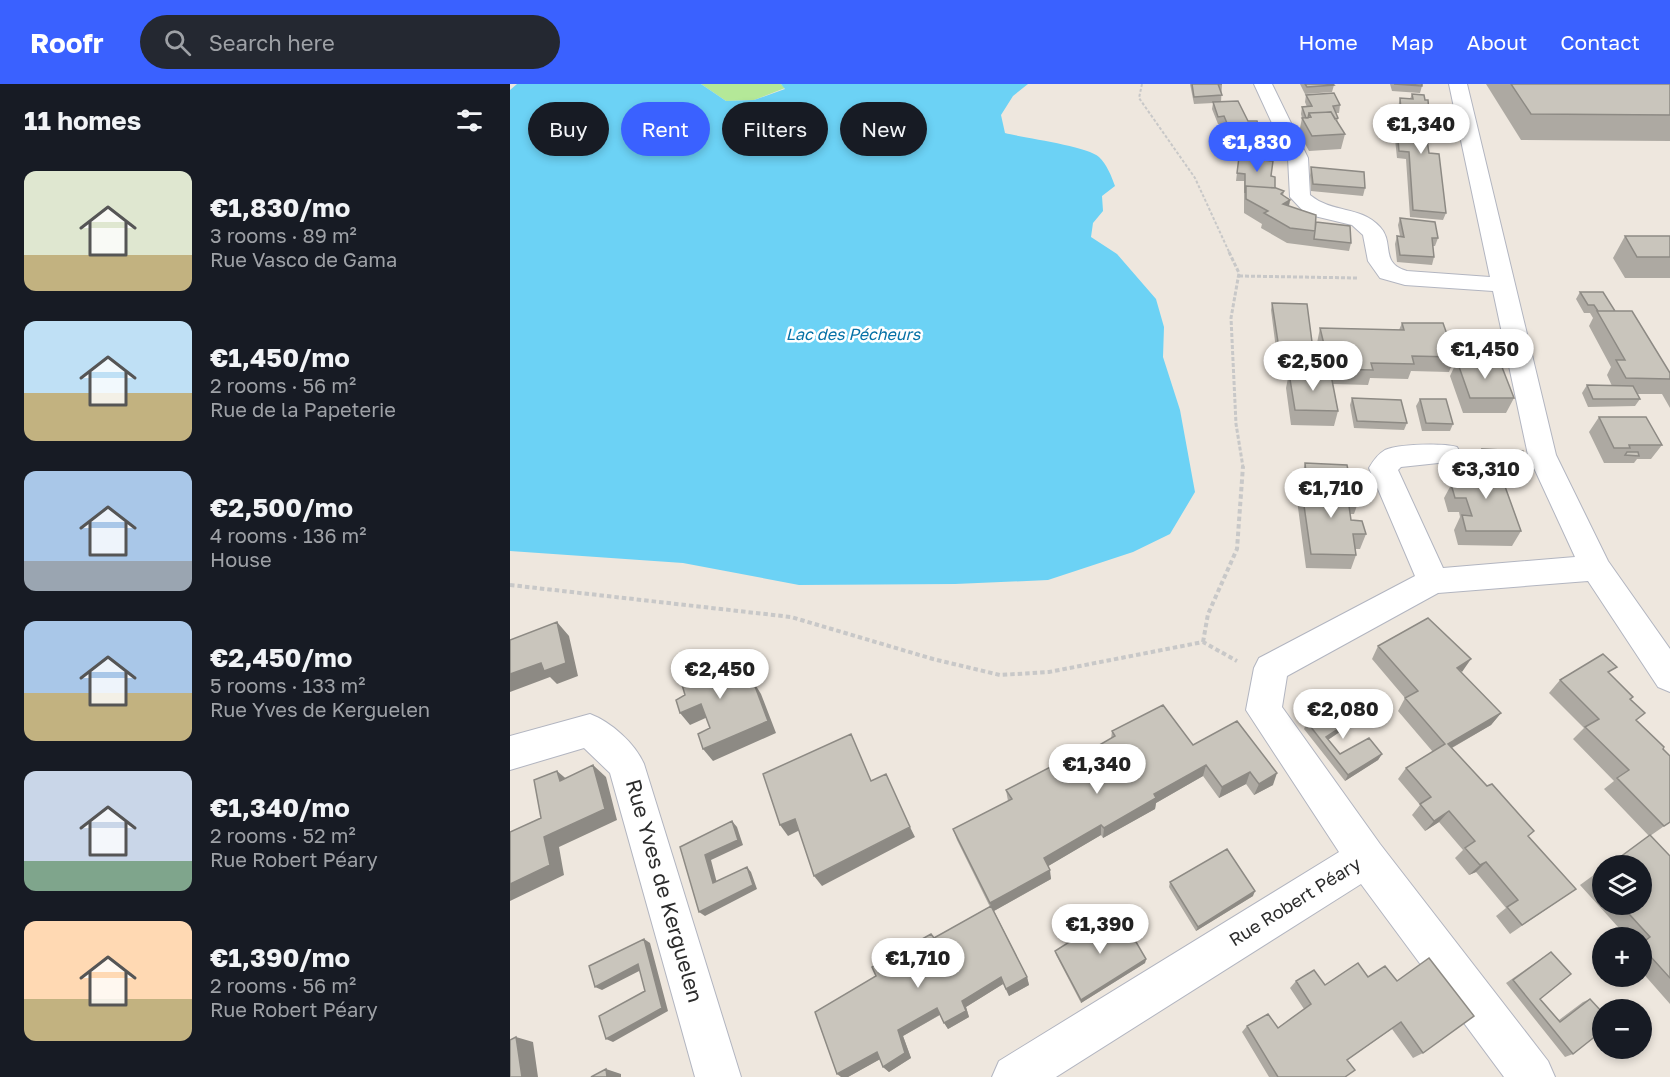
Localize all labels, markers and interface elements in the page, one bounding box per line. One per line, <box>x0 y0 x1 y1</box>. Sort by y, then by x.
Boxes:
search box <box>140 15 560 69</box>
text: Roofr <box>30 26 104 59</box>
icon: search <box>161 26 194 59</box>
text: Search here <box>209 29 335 56</box>
text: Home <box>1298 29 1358 55</box>
text: Map <box>1391 29 1434 55</box>
text: About <box>1467 29 1527 55</box>
text: Contact <box>1560 29 1640 55</box>
chip: Buy <box>528 102 609 156</box>
chip: Rent <box>621 102 710 156</box>
chip: Filters <box>722 102 828 156</box>
chip: New <box>840 102 927 156</box>
icon: filters <box>453 104 486 137</box>
pin: €1,340 <box>1372 104 1470 155</box>
text: 11 homes <box>24 105 141 136</box>
text: €1,340 <box>1387 111 1455 135</box>
pin: €1,830 <box>1208 122 1306 173</box>
text: €1,830 <box>1223 129 1291 153</box>
text: €1,830/mo <box>210 192 350 223</box>
icon: home <box>72 195 144 267</box>
text: 3 rooms · 89 m² <box>210 223 357 247</box>
text: Rue Vasco de Gama <box>210 247 397 271</box>
water label: Lac des Pécheurs <box>786 324 922 344</box>
pin: €1,450 <box>1436 329 1534 380</box>
text: €1,450 <box>1451 336 1519 360</box>
pin: €2,500 <box>1264 341 1362 392</box>
text: €1,450/mo <box>210 342 350 373</box>
icon: home <box>72 345 144 417</box>
text: €2,500 <box>1278 348 1348 372</box>
text: 2 rooms · 56 m² <box>210 373 356 397</box>
text: Rue de la Papeterie <box>210 397 396 421</box>
pin: €3,310 <box>1437 449 1535 500</box>
text: €3,310 <box>1452 456 1520 480</box>
pin: €1,710 <box>1282 468 1380 519</box>
text: €1,710 <box>1299 475 1364 499</box>
text: €2,500/mo <box>210 492 353 523</box>
icon: home <box>72 495 144 567</box>
text: 4 rooms · 136 m² <box>210 523 367 547</box>
text: House <box>210 547 272 571</box>
text: €2,450/mo <box>210 642 352 673</box>
icon: home <box>72 645 144 717</box>
pin: €2,450 <box>671 649 769 700</box>
text: €2,450 <box>685 656 755 680</box>
text: 5 rooms · 133 m² <box>210 673 366 697</box>
pin: €2,080 <box>1294 689 1392 740</box>
text: €2,080 <box>1307 696 1379 720</box>
text: Rue Yves de Kerguelen <box>210 697 430 721</box>
pin: €1,340 <box>1048 744 1146 795</box>
text: €1,340 <box>1063 751 1131 775</box>
street label: Rue Yves de Kerguelen <box>621 776 709 1005</box>
text: €1,340/mo <box>210 792 350 823</box>
icon: home <box>72 795 144 867</box>
text: 2 rooms · 52 m² <box>210 823 356 847</box>
text: Rue Robert Péary <box>210 847 378 871</box>
street label: Rue Robert Péary <box>1225 852 1364 950</box>
map controls <box>1592 855 1652 1059</box>
button: layers <box>1592 855 1652 915</box>
pin: €1,390 <box>1051 904 1149 955</box>
text: €1,390 <box>1066 911 1134 935</box>
button: + <box>1592 927 1652 987</box>
pin: €1,710 <box>869 938 967 989</box>
text: €1,390/mo <box>210 942 350 973</box>
icon: home <box>72 945 144 1017</box>
text: €1,710 <box>886 945 951 969</box>
text: 2 rooms · 56 m² <box>210 973 356 997</box>
text: Rue Robert Péary <box>210 997 378 1021</box>
button: − <box>1592 999 1652 1059</box>

